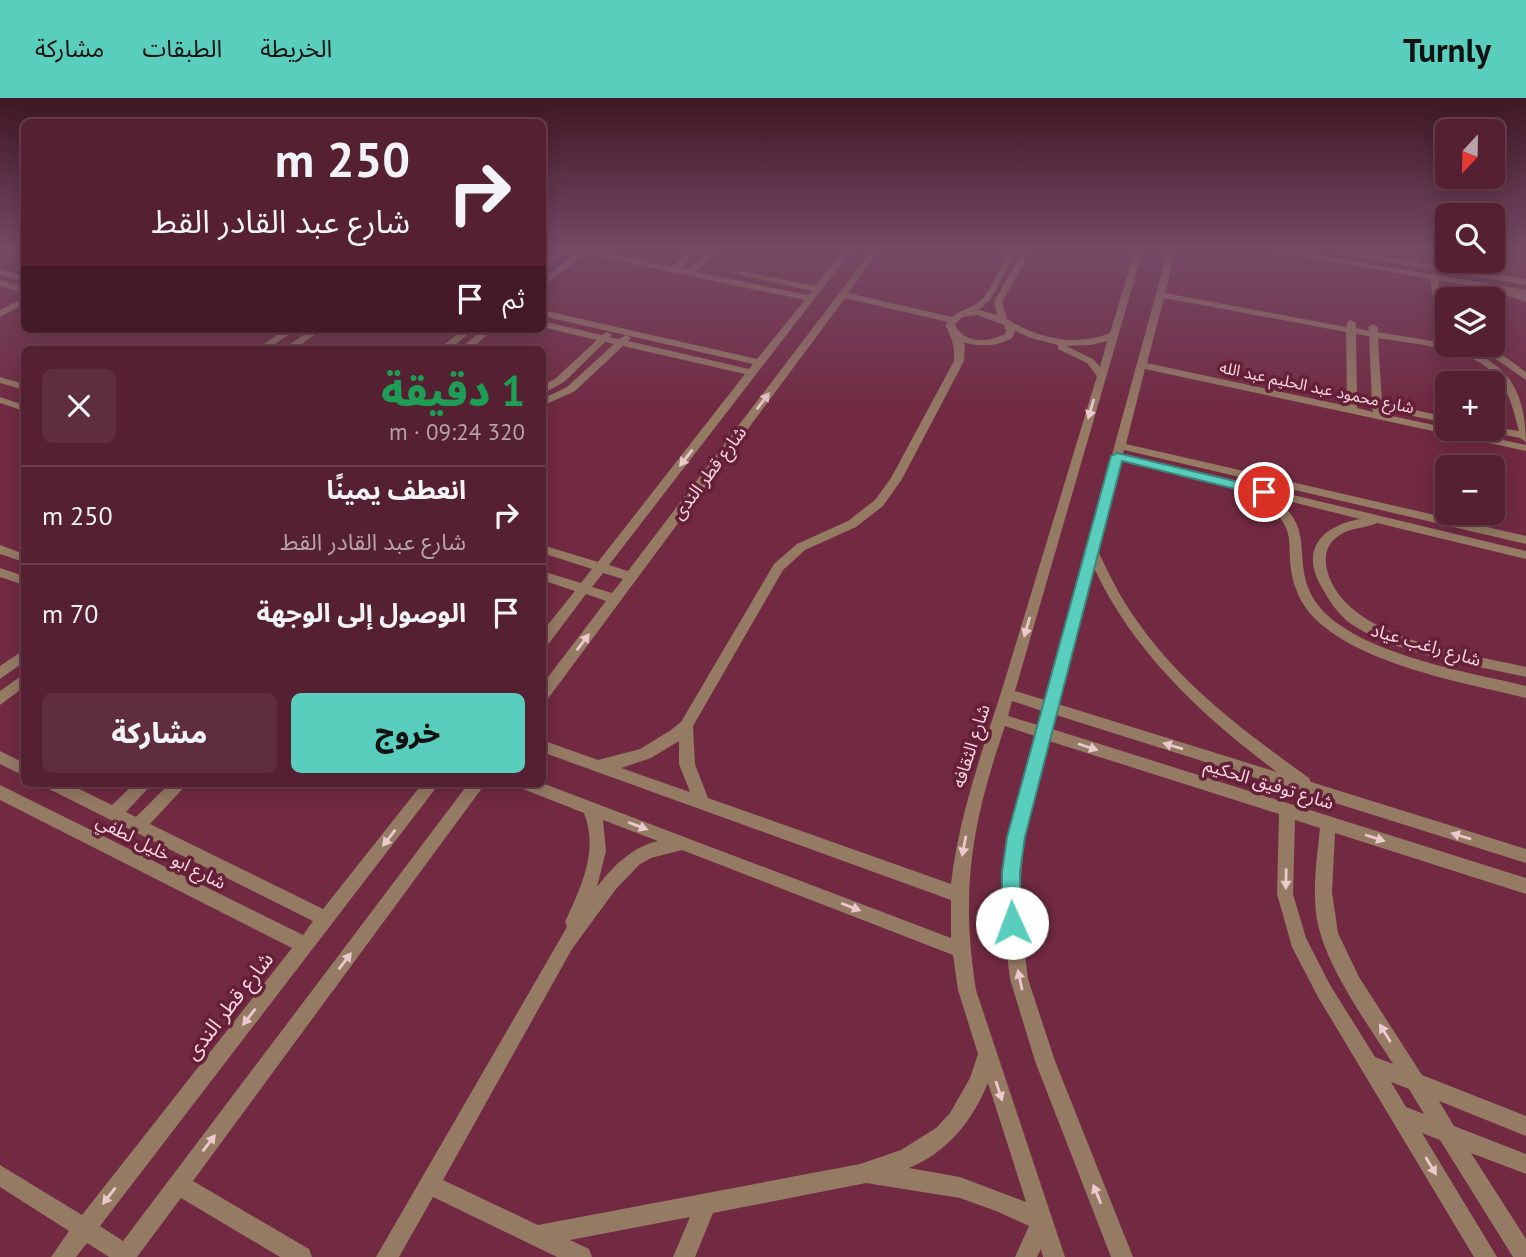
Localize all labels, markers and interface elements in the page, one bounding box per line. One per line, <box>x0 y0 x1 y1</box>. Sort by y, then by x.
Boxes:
text: Turnly <box>1403 28 1491 71</box>
text: مشاركة <box>35 33 104 64</box>
text: الطبقات <box>142 33 222 64</box>
text: الخريطة <box>260 33 332 64</box>
north arrow <box>1435 119 1505 189</box>
map controls <box>1435 119 1505 525</box>
text: 250 m <box>275 127 410 191</box>
icon: right <box>434 147 525 238</box>
text: شارع عبد القادر القط <box>151 200 410 242</box>
button: search <box>1435 203 1505 273</box>
icon: arrive <box>451 280 489 318</box>
text: ثم <box>503 282 525 315</box>
button: layers <box>1435 287 1505 357</box>
street label: شارع محمود عبد الحليم عبد الله <box>1217 357 1416 420</box>
text: 1 دقيقة <box>381 363 525 418</box>
button: close <box>42 369 116 443</box>
button: + <box>1435 371 1505 441</box>
one-way arrow <box>756 392 771 410</box>
one-way arrow <box>1085 398 1096 420</box>
text: 320 m · 09:24 <box>389 417 525 446</box>
street label: شارع قطر الندى <box>666 421 754 526</box>
one-way arrow <box>679 449 693 467</box>
button: − <box>1435 455 1505 525</box>
pin <box>1234 462 1294 522</box>
text: انعطف يمينًا <box>326 473 466 506</box>
icon: arrive <box>1245 473 1283 511</box>
icon: right <box>487 496 525 534</box>
text: 250 m <box>42 499 113 532</box>
text: شارع عبد القادر القط <box>280 527 466 556</box>
icon: arrive <box>487 594 525 632</box>
text: الوصول إلى الوجهة <box>257 596 466 629</box>
text: 70 m <box>42 597 98 630</box>
one-way arrow <box>1021 617 1031 638</box>
street label: شارع راغب عياد <box>1368 618 1484 674</box>
one-way arrow <box>576 633 590 651</box>
button: مشاركة <box>42 693 277 773</box>
button: خروج <box>291 693 525 773</box>
street label: شارع الثقافه <box>946 701 998 791</box>
one-way arrow <box>1163 740 1184 751</box>
one-way arrow <box>1078 742 1099 753</box>
street label: شارع توفيق الحكيم <box>1201 753 1337 817</box>
street label: شارع ابو خليل لطفي <box>91 809 230 897</box>
one-way arrow <box>628 820 649 831</box>
one-way arrow <box>382 828 397 846</box>
one-way arrow <box>1450 830 1471 840</box>
one-way arrow <box>1365 833 1386 844</box>
one-way arrow <box>958 835 969 857</box>
one-way arrow <box>1280 868 1291 890</box>
position arrow <box>975 886 1049 960</box>
one-way arrow <box>840 902 861 913</box>
street label: شارع قطر الندى <box>178 946 281 1066</box>
one-way arrow <box>338 952 352 970</box>
one-way arrow <box>1014 969 1025 991</box>
one-way arrow <box>243 1008 257 1026</box>
one-way arrow <box>1378 1024 1391 1043</box>
one-way arrow <box>994 1081 1005 1102</box>
one-way arrow <box>201 1135 216 1153</box>
one-way arrow <box>1425 1157 1438 1176</box>
one-way arrow <box>1091 1183 1102 1204</box>
one-way arrow <box>102 1187 117 1205</box>

